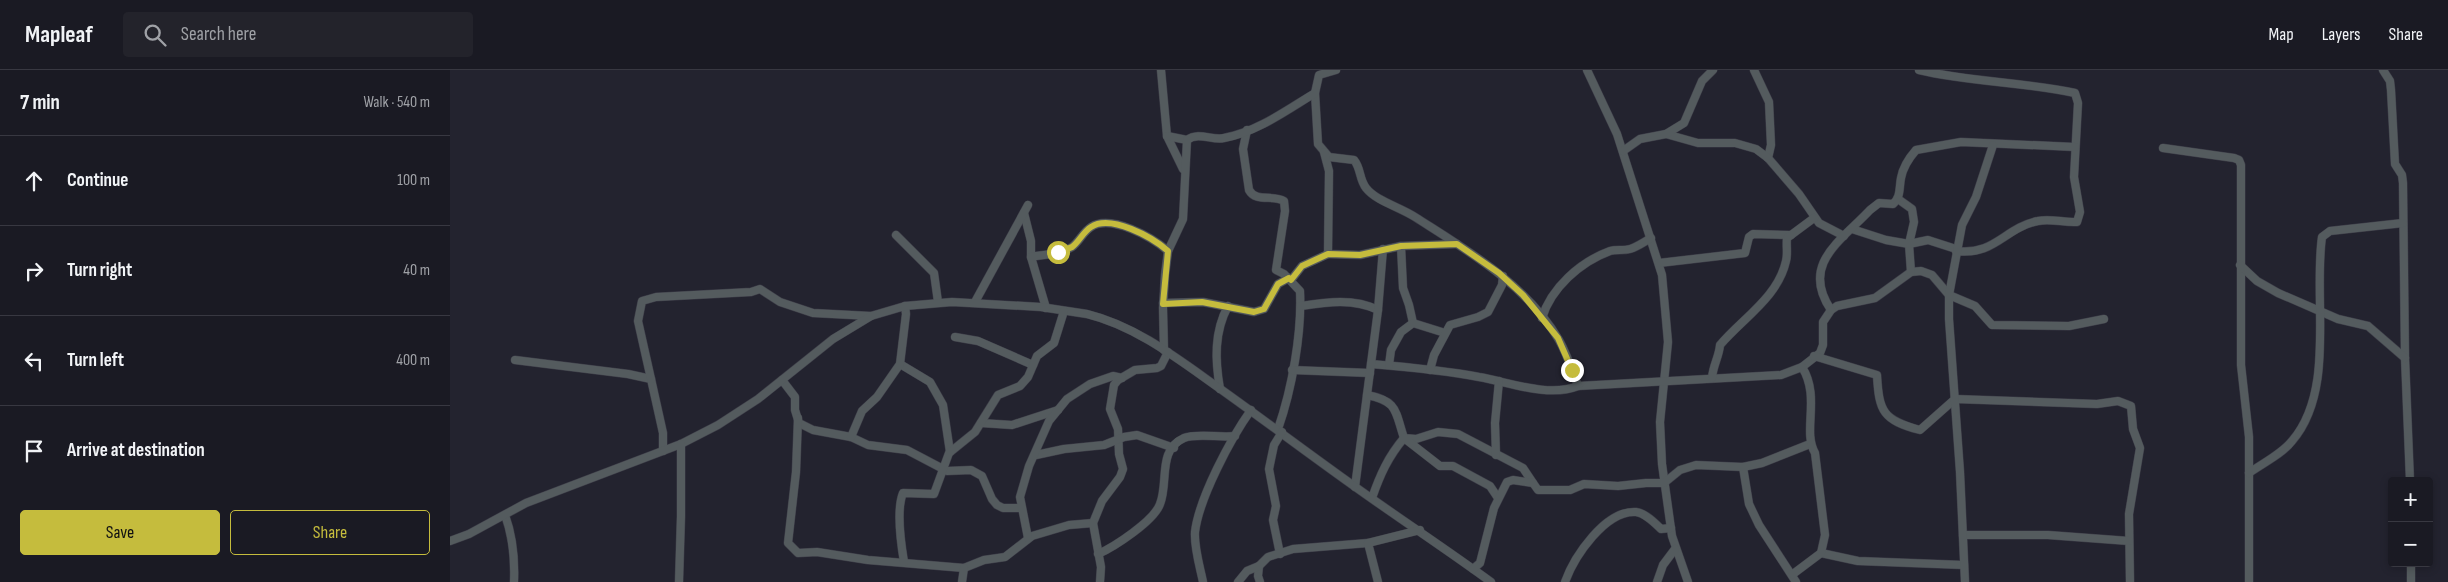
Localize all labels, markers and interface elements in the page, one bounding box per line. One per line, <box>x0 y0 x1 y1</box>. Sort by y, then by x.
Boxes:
search box <box>123 12 473 57</box>
text: Mapleaf <box>25 20 93 49</box>
icon: search <box>141 21 169 49</box>
text: Search here <box>181 23 256 46</box>
text: Map <box>2269 24 2294 45</box>
text: Layers <box>2322 24 2361 45</box>
text: Share <box>2389 24 2423 45</box>
text: 7 min <box>20 90 60 115</box>
text: Walk · 540 m <box>363 93 430 112</box>
icon: ahead <box>20 167 48 195</box>
text: Continue <box>67 169 128 192</box>
text: 100 m <box>397 171 430 190</box>
route start <box>1047 241 1070 264</box>
icon: right <box>20 257 48 285</box>
text: Turn right <box>67 259 132 282</box>
text: 40 m <box>403 261 430 280</box>
icon: left <box>20 347 48 375</box>
text: Turn left <box>67 349 124 372</box>
text: 400 m <box>396 351 430 370</box>
route end <box>1561 359 1584 382</box>
icon: arrive <box>20 437 48 465</box>
text: Arrive at destination <box>67 439 205 462</box>
map controls <box>2388 477 2433 567</box>
button: + <box>2388 477 2433 522</box>
button: Save <box>20 510 220 555</box>
button: Share <box>230 510 430 555</box>
button: − <box>2388 522 2433 567</box>

